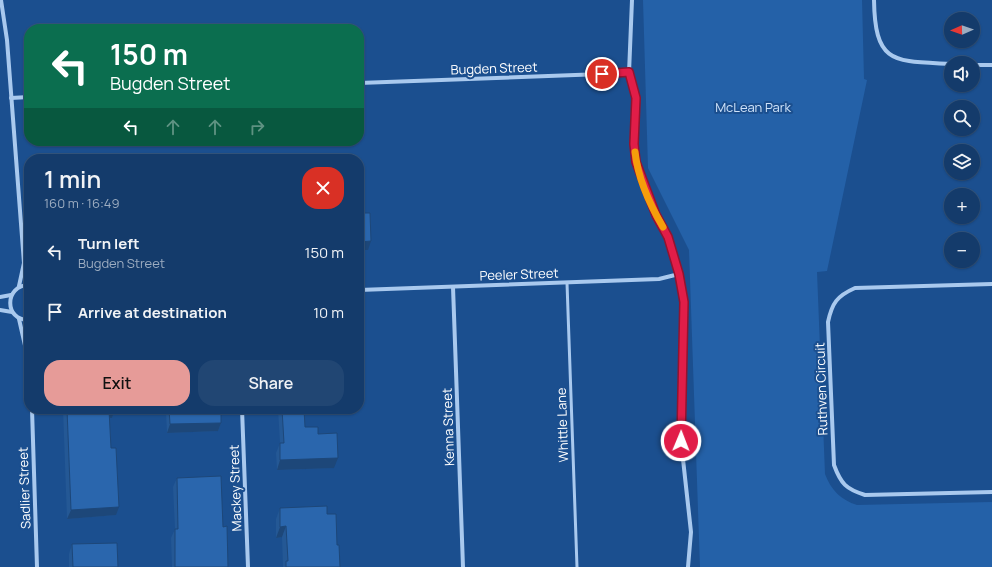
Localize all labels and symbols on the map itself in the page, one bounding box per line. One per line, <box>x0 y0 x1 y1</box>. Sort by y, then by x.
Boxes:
north arrow <box>944 12 980 48</box>
street label: Bugden Street <box>450 57 538 79</box>
pin <box>585 57 619 91</box>
park label: McLean Park <box>715 98 791 116</box>
street label: Peeler Street <box>479 264 559 284</box>
street label: Ruthven Circuit <box>810 342 832 436</box>
street label: Whittle Lane <box>552 387 572 463</box>
street label: Kenna Street <box>438 388 458 466</box>
position arrow <box>660 420 702 462</box>
street label: Mackey Street <box>224 444 246 532</box>
street label: Sadlier Street <box>14 447 34 529</box>

